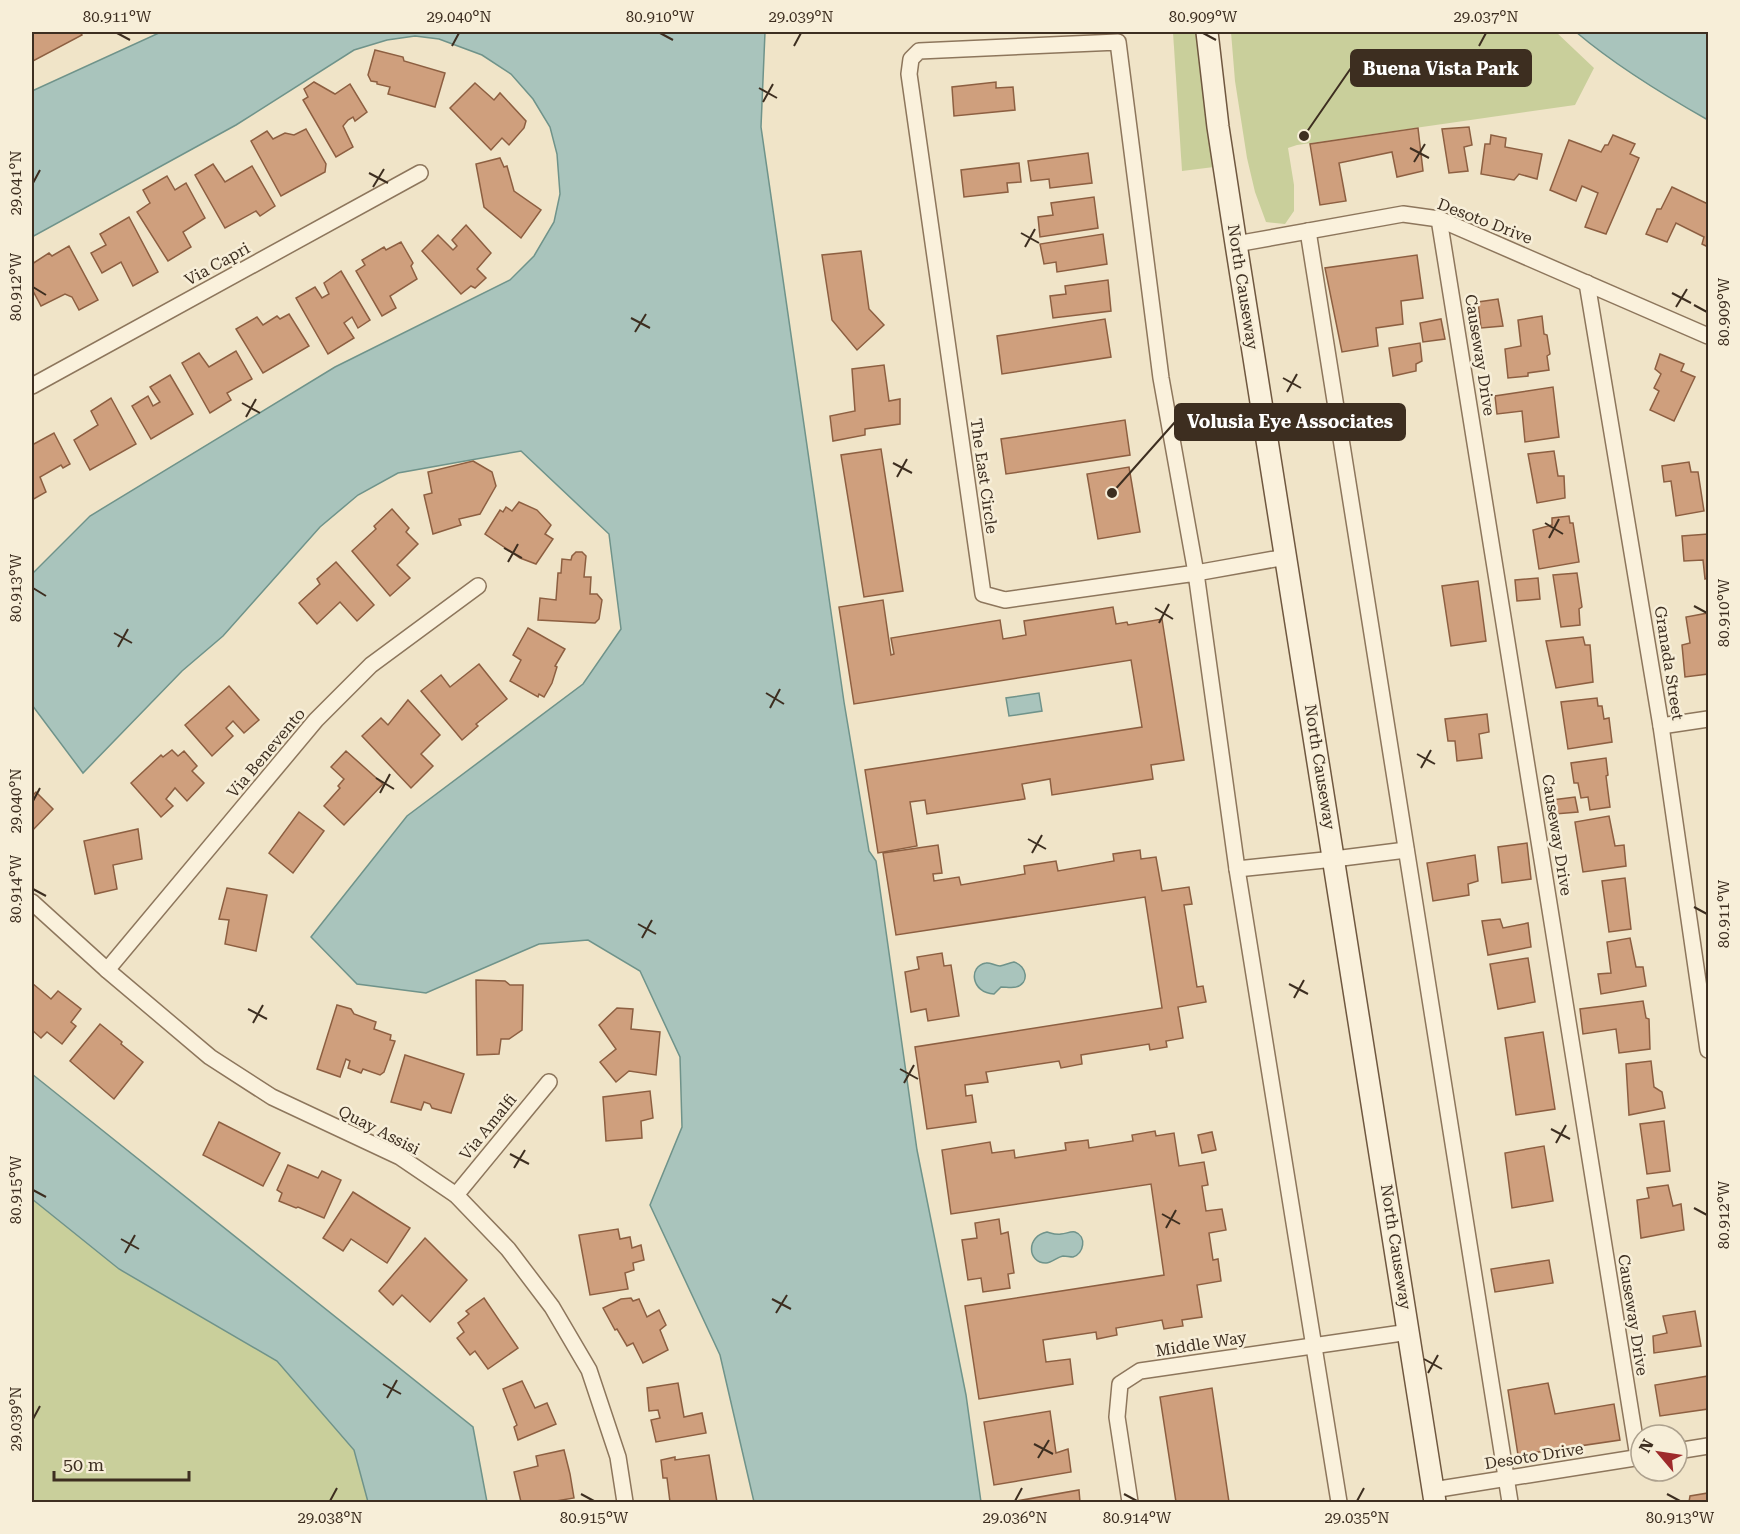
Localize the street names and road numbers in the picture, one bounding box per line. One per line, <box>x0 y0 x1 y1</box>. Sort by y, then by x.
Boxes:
street label: Desoto Drive <box>1435 194 1535 248</box>
street label: North Causeway <box>1224 223 1262 352</box>
street label: Via Capri <box>181 238 253 290</box>
street label: Causeway Drive <box>1461 293 1499 417</box>
street label: The East Circle <box>966 417 1002 535</box>
street label: Granada Street <box>1651 605 1687 721</box>
street label: North Causeway <box>1301 703 1339 832</box>
street label: Via Benevento <box>223 704 309 802</box>
street label: Causeway Drive <box>1538 773 1576 897</box>
street label: Via Amalfi <box>456 1090 520 1164</box>
street label: Quay Assisi <box>335 1101 423 1159</box>
street label: North Causeway <box>1377 1183 1415 1312</box>
street label: Causeway Drive <box>1614 1253 1652 1377</box>
street label: Middle Way <box>1154 1327 1248 1361</box>
street label: Desoto Drive <box>1483 1439 1585 1473</box>

